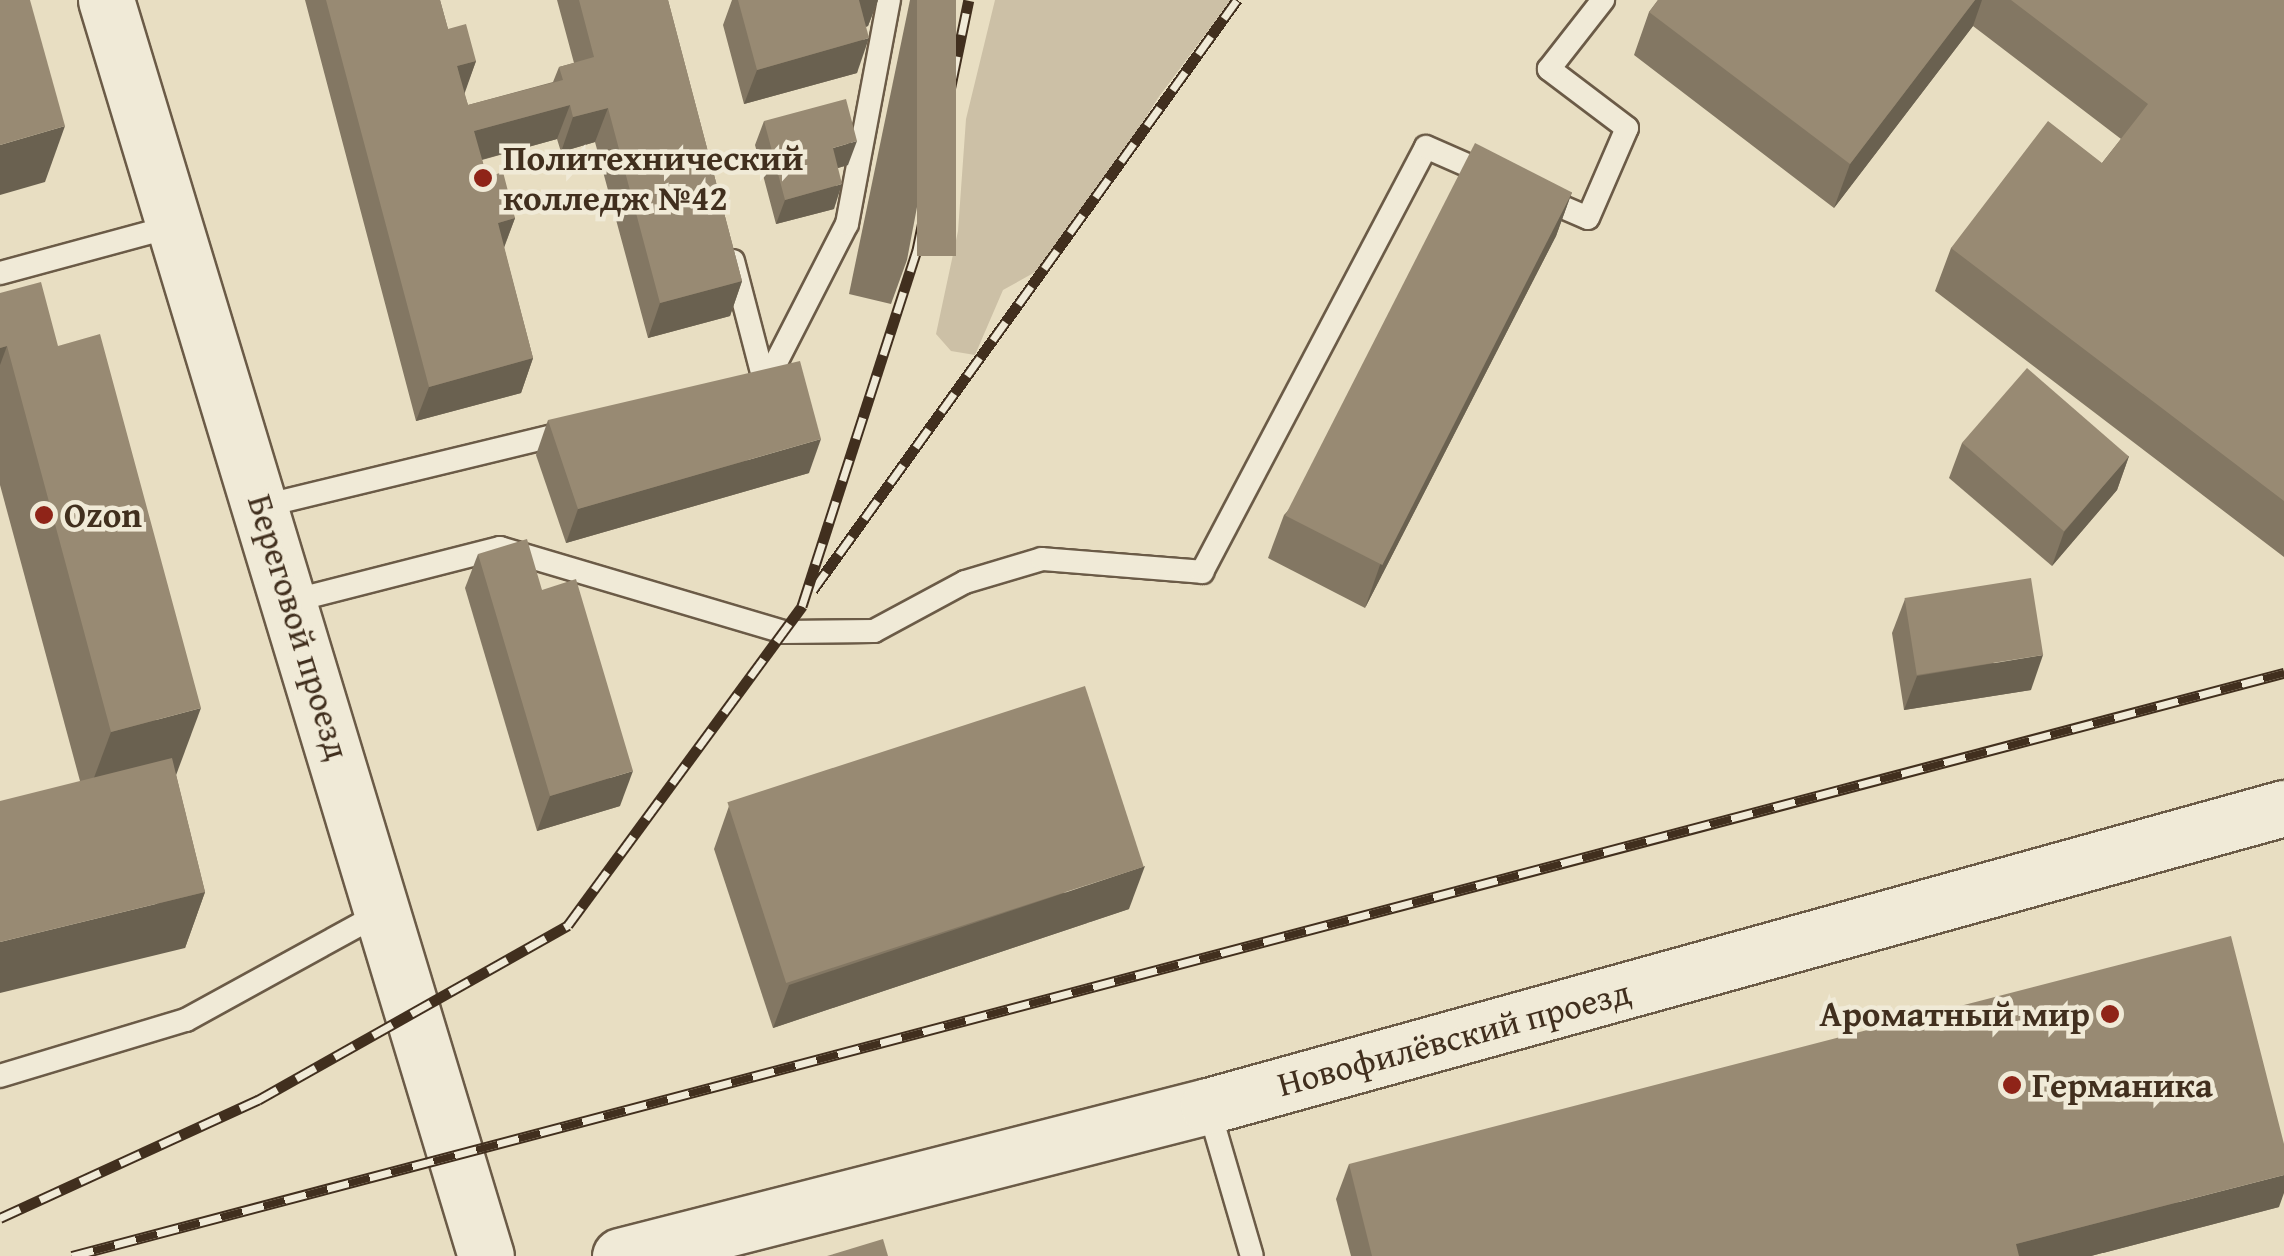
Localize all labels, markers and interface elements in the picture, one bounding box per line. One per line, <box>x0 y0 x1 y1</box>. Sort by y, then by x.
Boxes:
place label: Политехнический колледж №42 <box>503 137 803 219</box>
marker: Политехнический колледж №42 <box>472 167 494 189</box>
street label: Береговой проезд <box>239 489 359 765</box>
place label: Ozon <box>64 494 142 536</box>
marker: Ozon <box>33 504 55 526</box>
street label: Новофилёвский проезд <box>1273 971 1635 1105</box>
place label: Ароматный мир <box>1820 993 2090 1035</box>
marker: Ароматный мир <box>2099 1003 2121 1025</box>
place label: Германика <box>2032 1064 2213 1106</box>
marker: Германика <box>2001 1074 2023 1096</box>

